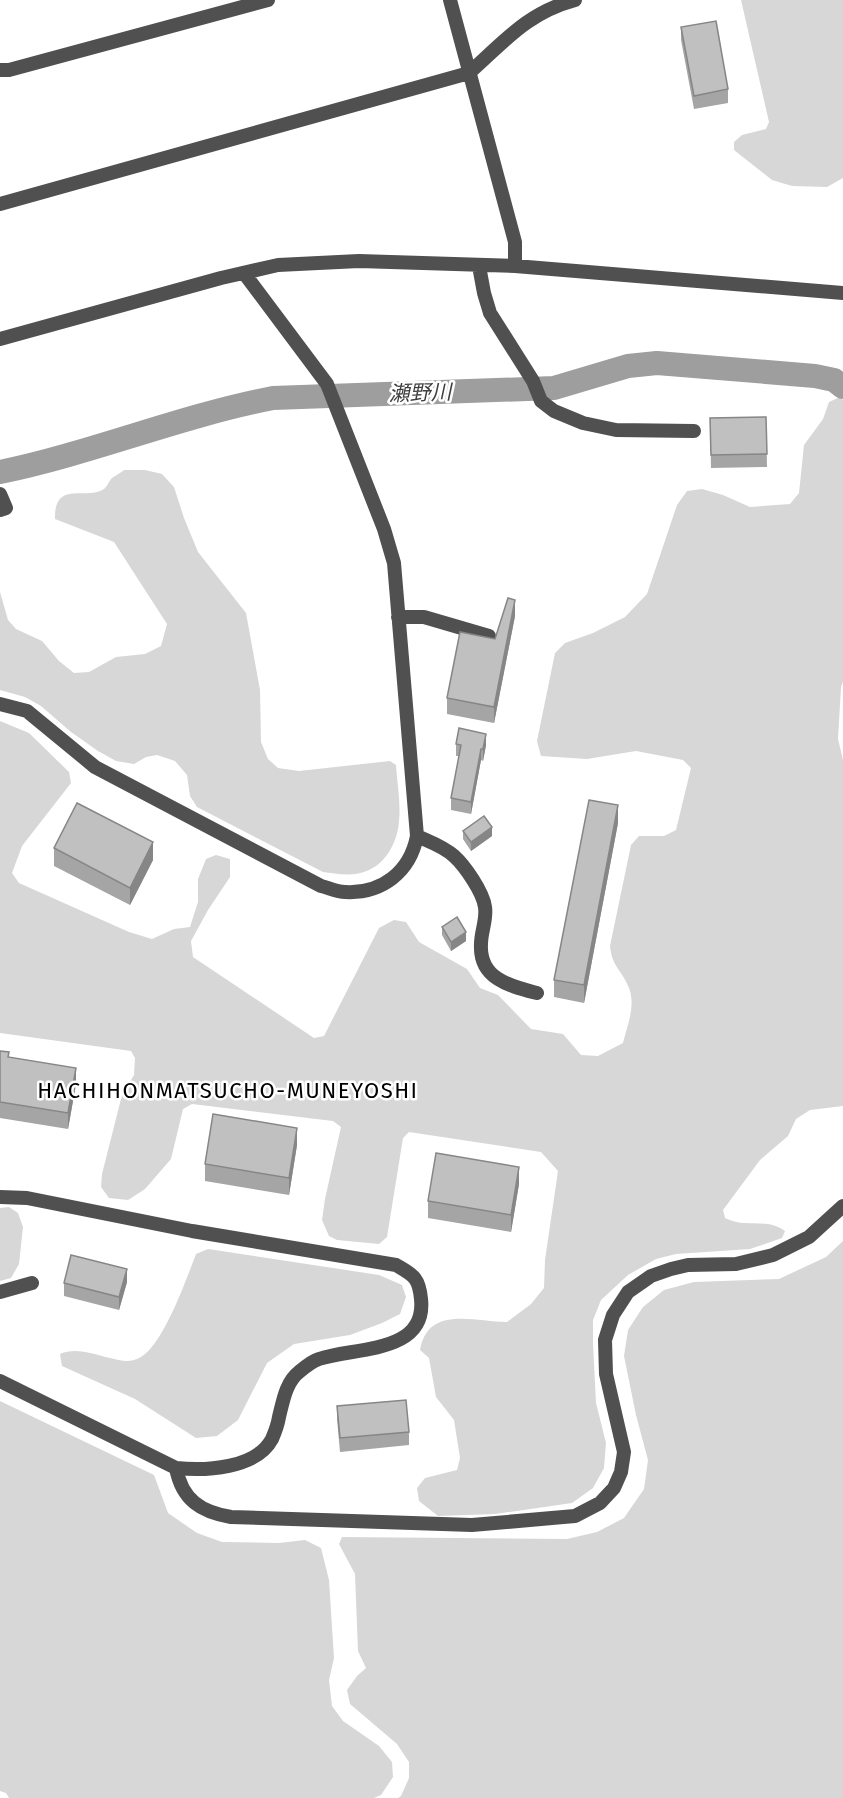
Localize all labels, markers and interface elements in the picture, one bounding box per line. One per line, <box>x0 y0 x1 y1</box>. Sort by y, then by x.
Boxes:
water label: 瀬野川 <box>388 379 454 407</box>
district label: HACHIHONMATSUCHO-MUNEYOSHI <box>37 1077 419 1104</box>

